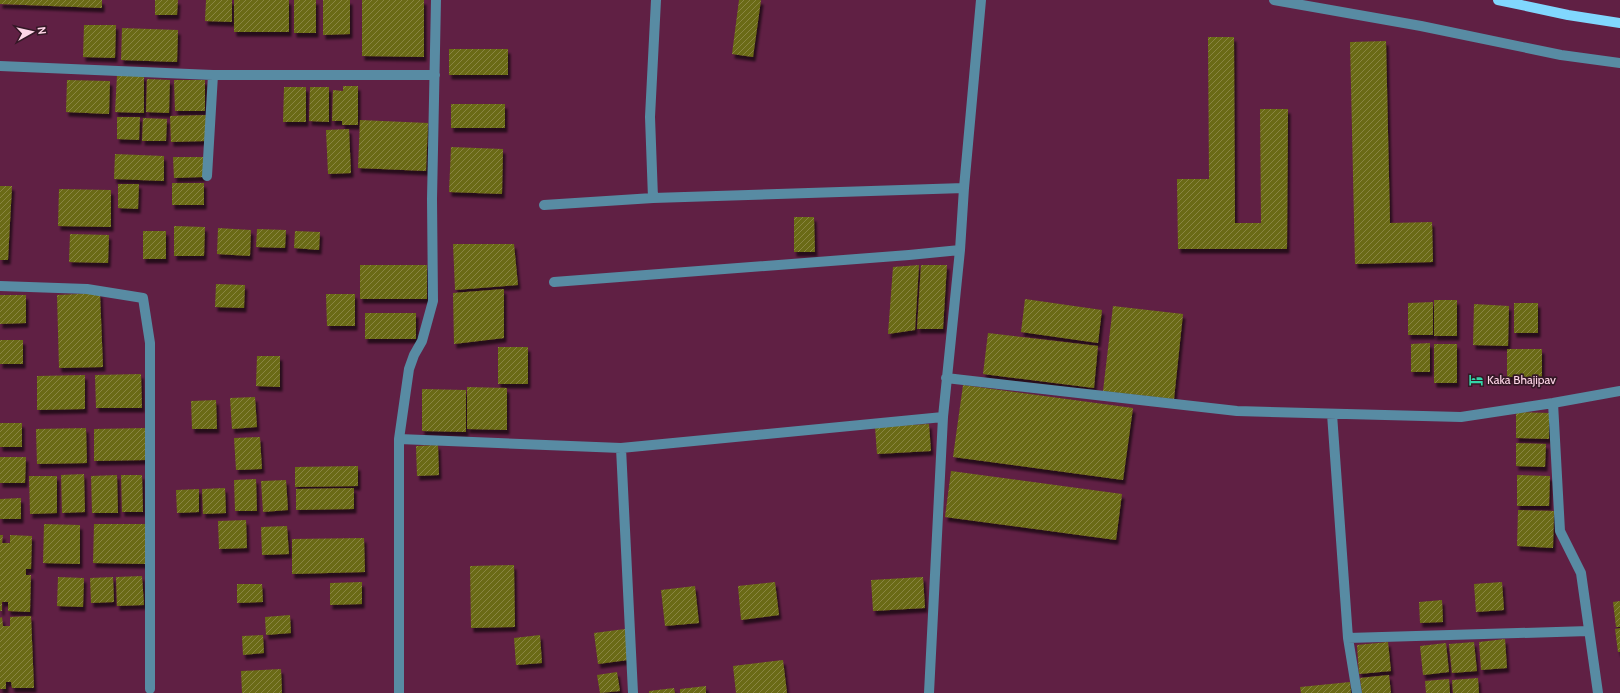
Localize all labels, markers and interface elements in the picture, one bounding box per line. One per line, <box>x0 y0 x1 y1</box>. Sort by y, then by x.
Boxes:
north arrow <box>12 12 52 52</box>
text: N <box>34 26 49 35</box>
hotel icon: Kaka Bhajipav <box>1468 372 1484 388</box>
place label: Kaka Bhajipav <box>1487 372 1556 387</box>

